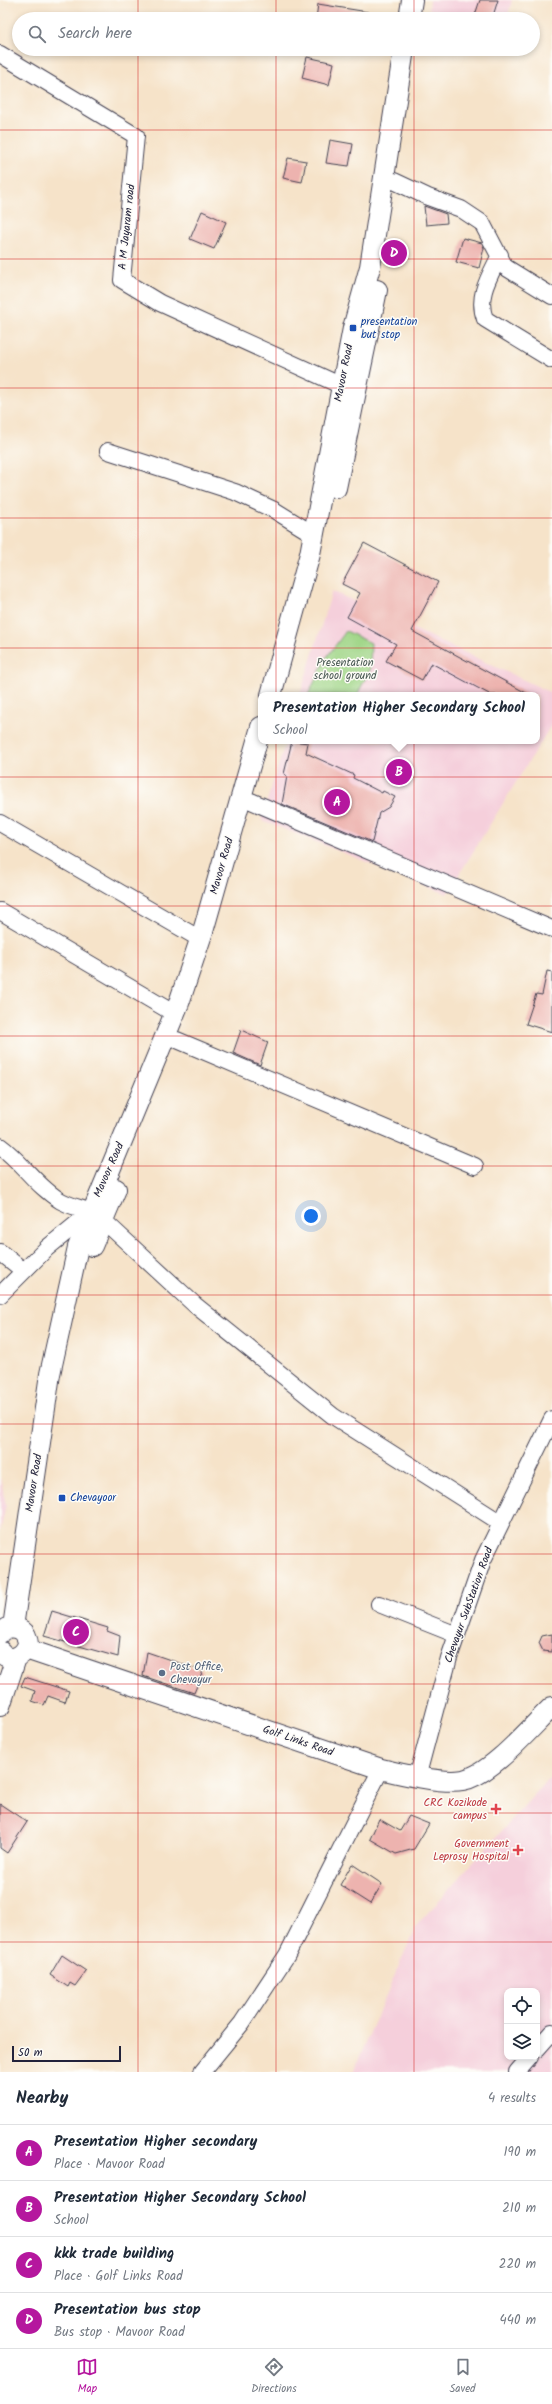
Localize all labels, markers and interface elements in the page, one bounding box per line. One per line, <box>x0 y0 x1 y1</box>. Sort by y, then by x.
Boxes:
search box <box>12 12 540 56</box>
text: Search here <box>58 22 132 46</box>
icon: search <box>26 23 48 45</box>
street label: A M Jayaram road <box>114 183 141 271</box>
pin: D <box>381 238 407 268</box>
place label: presentation but stop <box>360 313 418 344</box>
marker: presentation but stop <box>348 323 358 333</box>
street label: Mavoor Road <box>330 342 359 403</box>
park label: Presentation school ground <box>313 654 377 685</box>
popup <box>258 692 540 744</box>
text: Presentation Higher Secondary School <box>273 696 525 720</box>
text: School <box>273 720 308 741</box>
pin: B <box>386 757 412 787</box>
pin: A <box>324 787 350 817</box>
street label: Mavoor Road <box>205 835 239 897</box>
street label: Mavoor Road <box>89 1139 129 1200</box>
your location <box>301 1206 321 1226</box>
street label: Mavoor Road <box>21 1452 48 1513</box>
place label: Chevayoor <box>70 1489 117 1507</box>
marker: Chevayoor <box>57 1493 67 1503</box>
street label: Chevayur SubStation Road <box>440 1544 499 1665</box>
pin: C <box>63 1617 89 1647</box>
place label: Post Office, Chevayur <box>170 1658 223 1689</box>
marker: Post Office, Chevayur <box>157 1668 167 1678</box>
street label: Golf Links Road <box>260 1720 336 1762</box>
place label: CRC Kozikode campus <box>423 1794 487 1825</box>
marker: CRC Kozikode campus <box>490 1803 502 1815</box>
place label: Government Leprosy Hospital <box>433 1835 510 1866</box>
marker: Government Leprosy Hospital <box>512 1844 524 1856</box>
map controls <box>504 1988 540 2060</box>
button: locate <box>504 1988 540 2024</box>
button: layers <box>504 2024 540 2060</box>
scale bar <box>12 2044 121 2063</box>
text: 50 m <box>18 2044 43 2062</box>
text: Nearby <box>16 2085 68 2112</box>
text: 4 results <box>488 2088 536 2109</box>
text: Presentation Higher secondary <box>54 2130 257 2154</box>
text: A <box>25 2142 33 2163</box>
text: 190 m <box>504 2142 536 2163</box>
text: Place · Mavoor Road <box>54 2154 165 2175</box>
text: Presentation Higher Secondary School <box>54 2186 306 2210</box>
text: B <box>25 2198 33 2219</box>
text: 210 m <box>502 2198 536 2219</box>
text: School <box>54 2210 89 2231</box>
text: kkk trade building <box>54 2242 174 2266</box>
text: C <box>25 2254 33 2275</box>
text: 220 m <box>499 2254 536 2275</box>
text: Place · Golf Links Road <box>54 2266 183 2287</box>
text: Presentation bus stop <box>54 2298 201 2322</box>
text: D <box>25 2310 33 2331</box>
text: 440 m <box>500 2310 536 2331</box>
text: Bus stop · Mavoor Road <box>54 2322 185 2343</box>
tab: Map <box>76 2356 98 2398</box>
tab: Directions <box>251 2356 297 2398</box>
tab: Saved <box>450 2356 476 2398</box>

